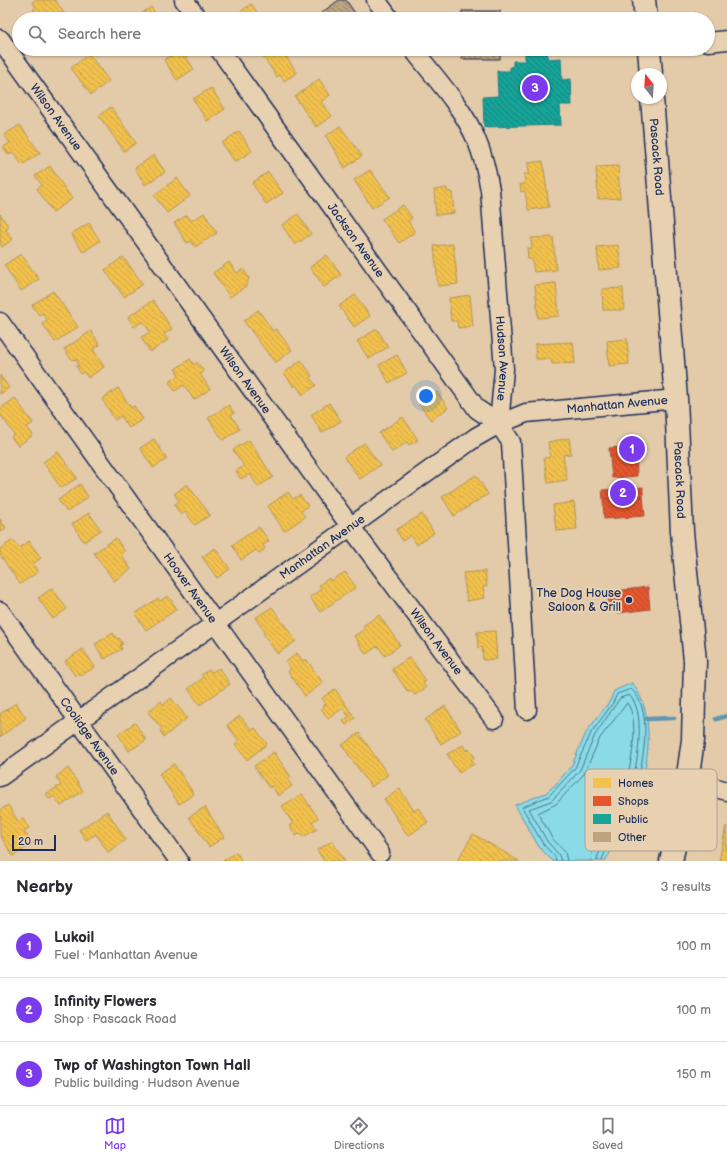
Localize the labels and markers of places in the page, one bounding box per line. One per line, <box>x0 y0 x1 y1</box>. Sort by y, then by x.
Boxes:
pin: 3 <box>522 73 548 103</box>
pin: 1 <box>619 434 645 464</box>
pin: 2 <box>610 478 636 508</box>
place label: The Dog House Saloon & Grill <box>536 586 621 615</box>
marker: The Dog House Saloon & Grill <box>624 595 634 605</box>

